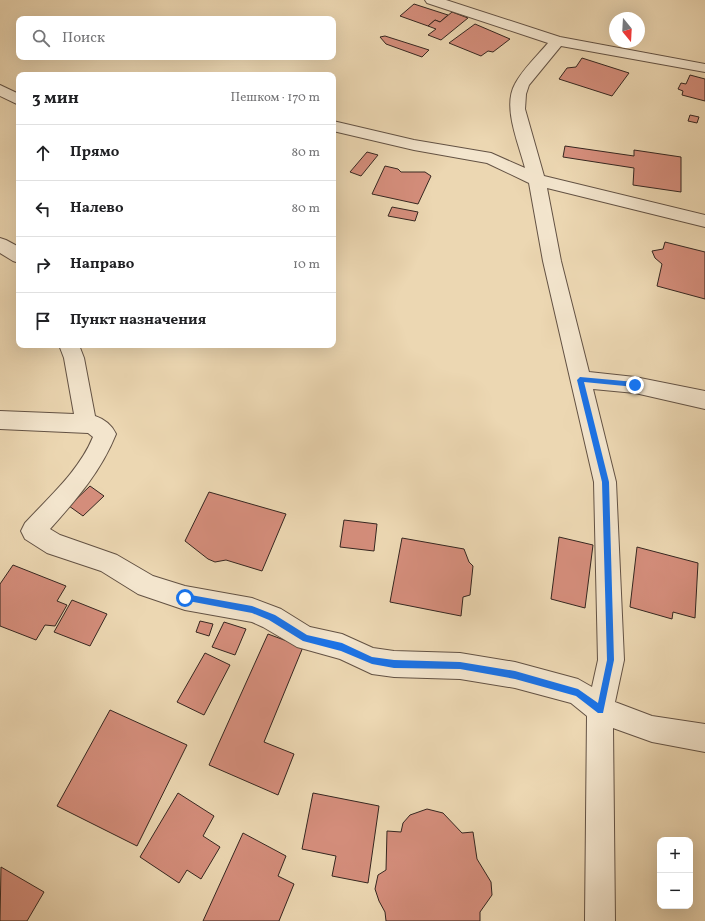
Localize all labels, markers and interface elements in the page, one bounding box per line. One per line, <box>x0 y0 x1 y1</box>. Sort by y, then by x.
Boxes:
north arrow <box>609 12 645 48</box>
search box <box>16 16 336 60</box>
icon: search <box>30 27 52 49</box>
text: Поиск <box>62 28 105 49</box>
text: 3 мин <box>32 87 79 110</box>
text: Пешком · 170 m <box>231 89 320 107</box>
icon: ahead <box>32 142 54 164</box>
text: Прямо <box>70 142 119 163</box>
text: 80 m <box>291 144 320 162</box>
icon: left <box>32 198 54 220</box>
text: Налево <box>70 198 124 219</box>
text: 80 m <box>291 200 320 218</box>
icon: right <box>32 254 54 276</box>
text: Направо <box>70 254 134 275</box>
text: 10 m <box>293 256 320 274</box>
icon: arrive <box>32 310 54 332</box>
text: Пункт назначения <box>70 310 206 331</box>
route end <box>626 376 644 394</box>
route start <box>176 589 194 607</box>
map controls <box>657 837 693 909</box>
button: + <box>657 837 693 873</box>
button: − <box>657 873 693 909</box>

